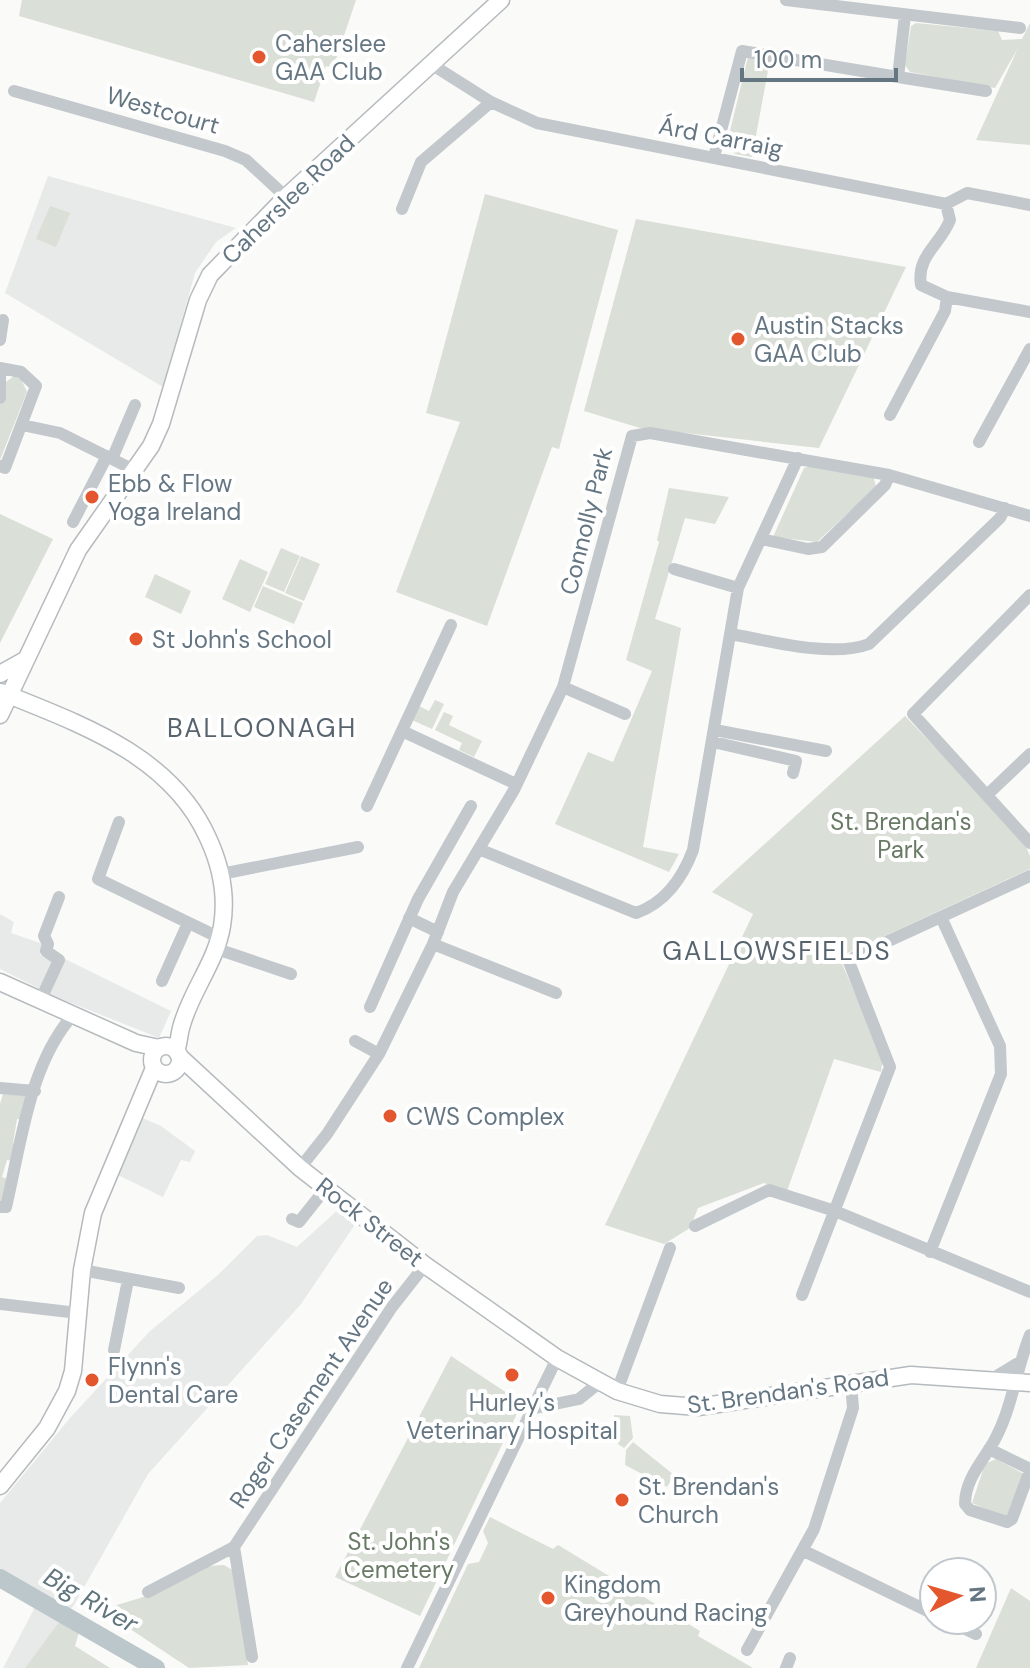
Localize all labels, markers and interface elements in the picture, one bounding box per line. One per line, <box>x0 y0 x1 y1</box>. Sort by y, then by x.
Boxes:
place label: Caherslee GAA Club <box>275 28 386 87</box>
scale bar <box>742 32 896 82</box>
text: 100 m <box>754 44 822 75</box>
marker: Caherslee GAA Club <box>250 48 268 66</box>
street label: Westcourt <box>103 79 223 141</box>
street label: Árd Carraig <box>656 110 786 164</box>
street label: Caherslee Road <box>215 128 361 270</box>
place label: Austin Stacks GAA Club <box>754 310 904 369</box>
marker: Austin Stacks GAA Club <box>729 330 747 348</box>
street label: Connolly Park <box>553 444 619 598</box>
place label: Ebb & Flow Yoga Ireland <box>108 468 241 527</box>
marker: Ebb & Flow Yoga Ireland <box>83 488 101 506</box>
place label: St John's School <box>152 624 332 655</box>
marker: St John's School <box>127 630 145 648</box>
district label: BALLOONAGH <box>167 711 357 745</box>
park label: St. Brendan's Park <box>830 806 972 865</box>
district label: GALLOWSFIELDS <box>662 934 892 968</box>
place label: CWS Complex <box>406 1101 565 1132</box>
marker: CWS Complex <box>381 1107 399 1125</box>
street label: Rock Street <box>310 1170 430 1274</box>
street label: Roger Casement Avenue <box>222 1272 400 1514</box>
place label: Flynn's Dental Care <box>108 1351 238 1410</box>
street label: St. Brendan's Road <box>685 1361 891 1421</box>
marker: Hurley's Veterinary Hospital <box>503 1366 521 1384</box>
marker: Flynn's Dental Care <box>83 1371 101 1389</box>
place label: Hurley's Veterinary Hospital <box>406 1387 618 1446</box>
place label: St. Brendan's Church <box>638 1471 779 1530</box>
marker: St. Brendan's Church <box>613 1491 631 1509</box>
park label: St. John's Cemetery <box>344 1526 454 1585</box>
north arrow <box>918 1556 998 1636</box>
water label: Big River <box>38 1559 145 1641</box>
place label: Kingdom Greyhound Racing <box>564 1569 768 1628</box>
text: N <box>962 1585 993 1604</box>
marker: Kingdom Greyhound Racing <box>539 1589 557 1607</box>

